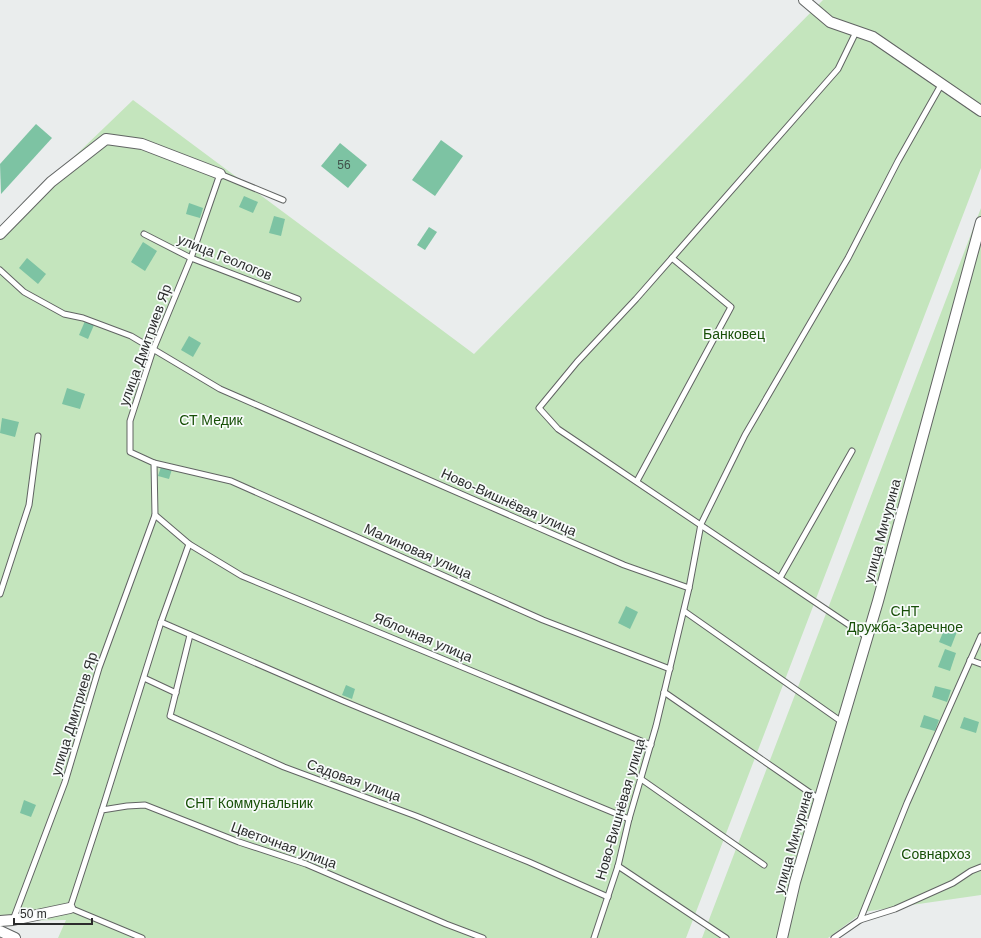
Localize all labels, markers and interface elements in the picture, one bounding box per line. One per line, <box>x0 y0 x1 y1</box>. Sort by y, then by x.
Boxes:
house number: 56 <box>337 158 351 172</box>
street label: улица Геологов <box>175 231 275 283</box>
street label: улица Дмитриев Яр <box>116 282 175 408</box>
park label: Банковец <box>703 326 765 342</box>
park label: СТ Медик <box>179 412 244 428</box>
street label: Ново-Вишнёвая улица <box>439 465 579 539</box>
street label: улица Мичурина <box>860 477 904 585</box>
street label: Малиновая улица <box>362 520 474 582</box>
park label: СНТ Дружба-Заречное <box>847 603 963 635</box>
street label: Яблочная улица <box>371 609 475 665</box>
street label: улица Дмитриев Яр <box>48 650 100 778</box>
street label: Ново-Вишнёвая улица <box>592 736 648 882</box>
street label: Садовая улица <box>305 756 403 805</box>
street label: улица Мичурина <box>771 788 816 896</box>
park label: СНТ Коммунальник <box>185 795 314 811</box>
street label: Цветочная улица <box>229 818 339 872</box>
park label: Совнархоз <box>901 846 971 862</box>
scale bar <box>14 900 92 926</box>
text: 50 m <box>20 907 47 921</box>

